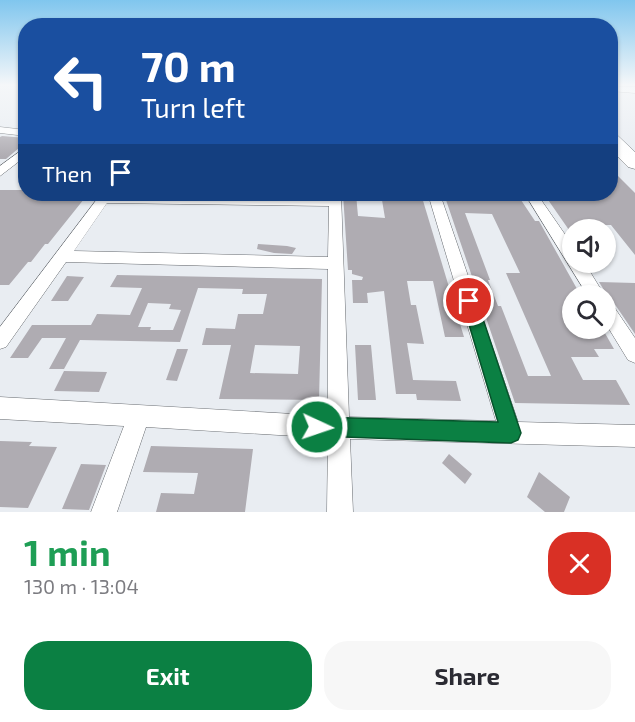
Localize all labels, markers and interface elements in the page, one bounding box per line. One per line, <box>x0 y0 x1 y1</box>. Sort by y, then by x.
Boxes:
text: 70 m <box>141 40 236 90</box>
icon: left <box>42 42 120 120</box>
text: Turn left <box>141 91 245 123</box>
icon: arrive <box>104 156 137 189</box>
text: Then <box>42 160 92 186</box>
map controls <box>562 219 616 339</box>
button: sound <box>562 219 616 273</box>
pin <box>443 275 494 326</box>
icon: arrive <box>452 284 485 317</box>
button: search <box>562 285 616 339</box>
position arrow <box>285 395 349 459</box>
text: 1 min <box>24 530 111 573</box>
button: close <box>548 532 611 595</box>
text: 130 m · 13:04 <box>24 574 139 598</box>
button: Exit <box>24 641 312 710</box>
button: Share <box>324 641 611 710</box>

